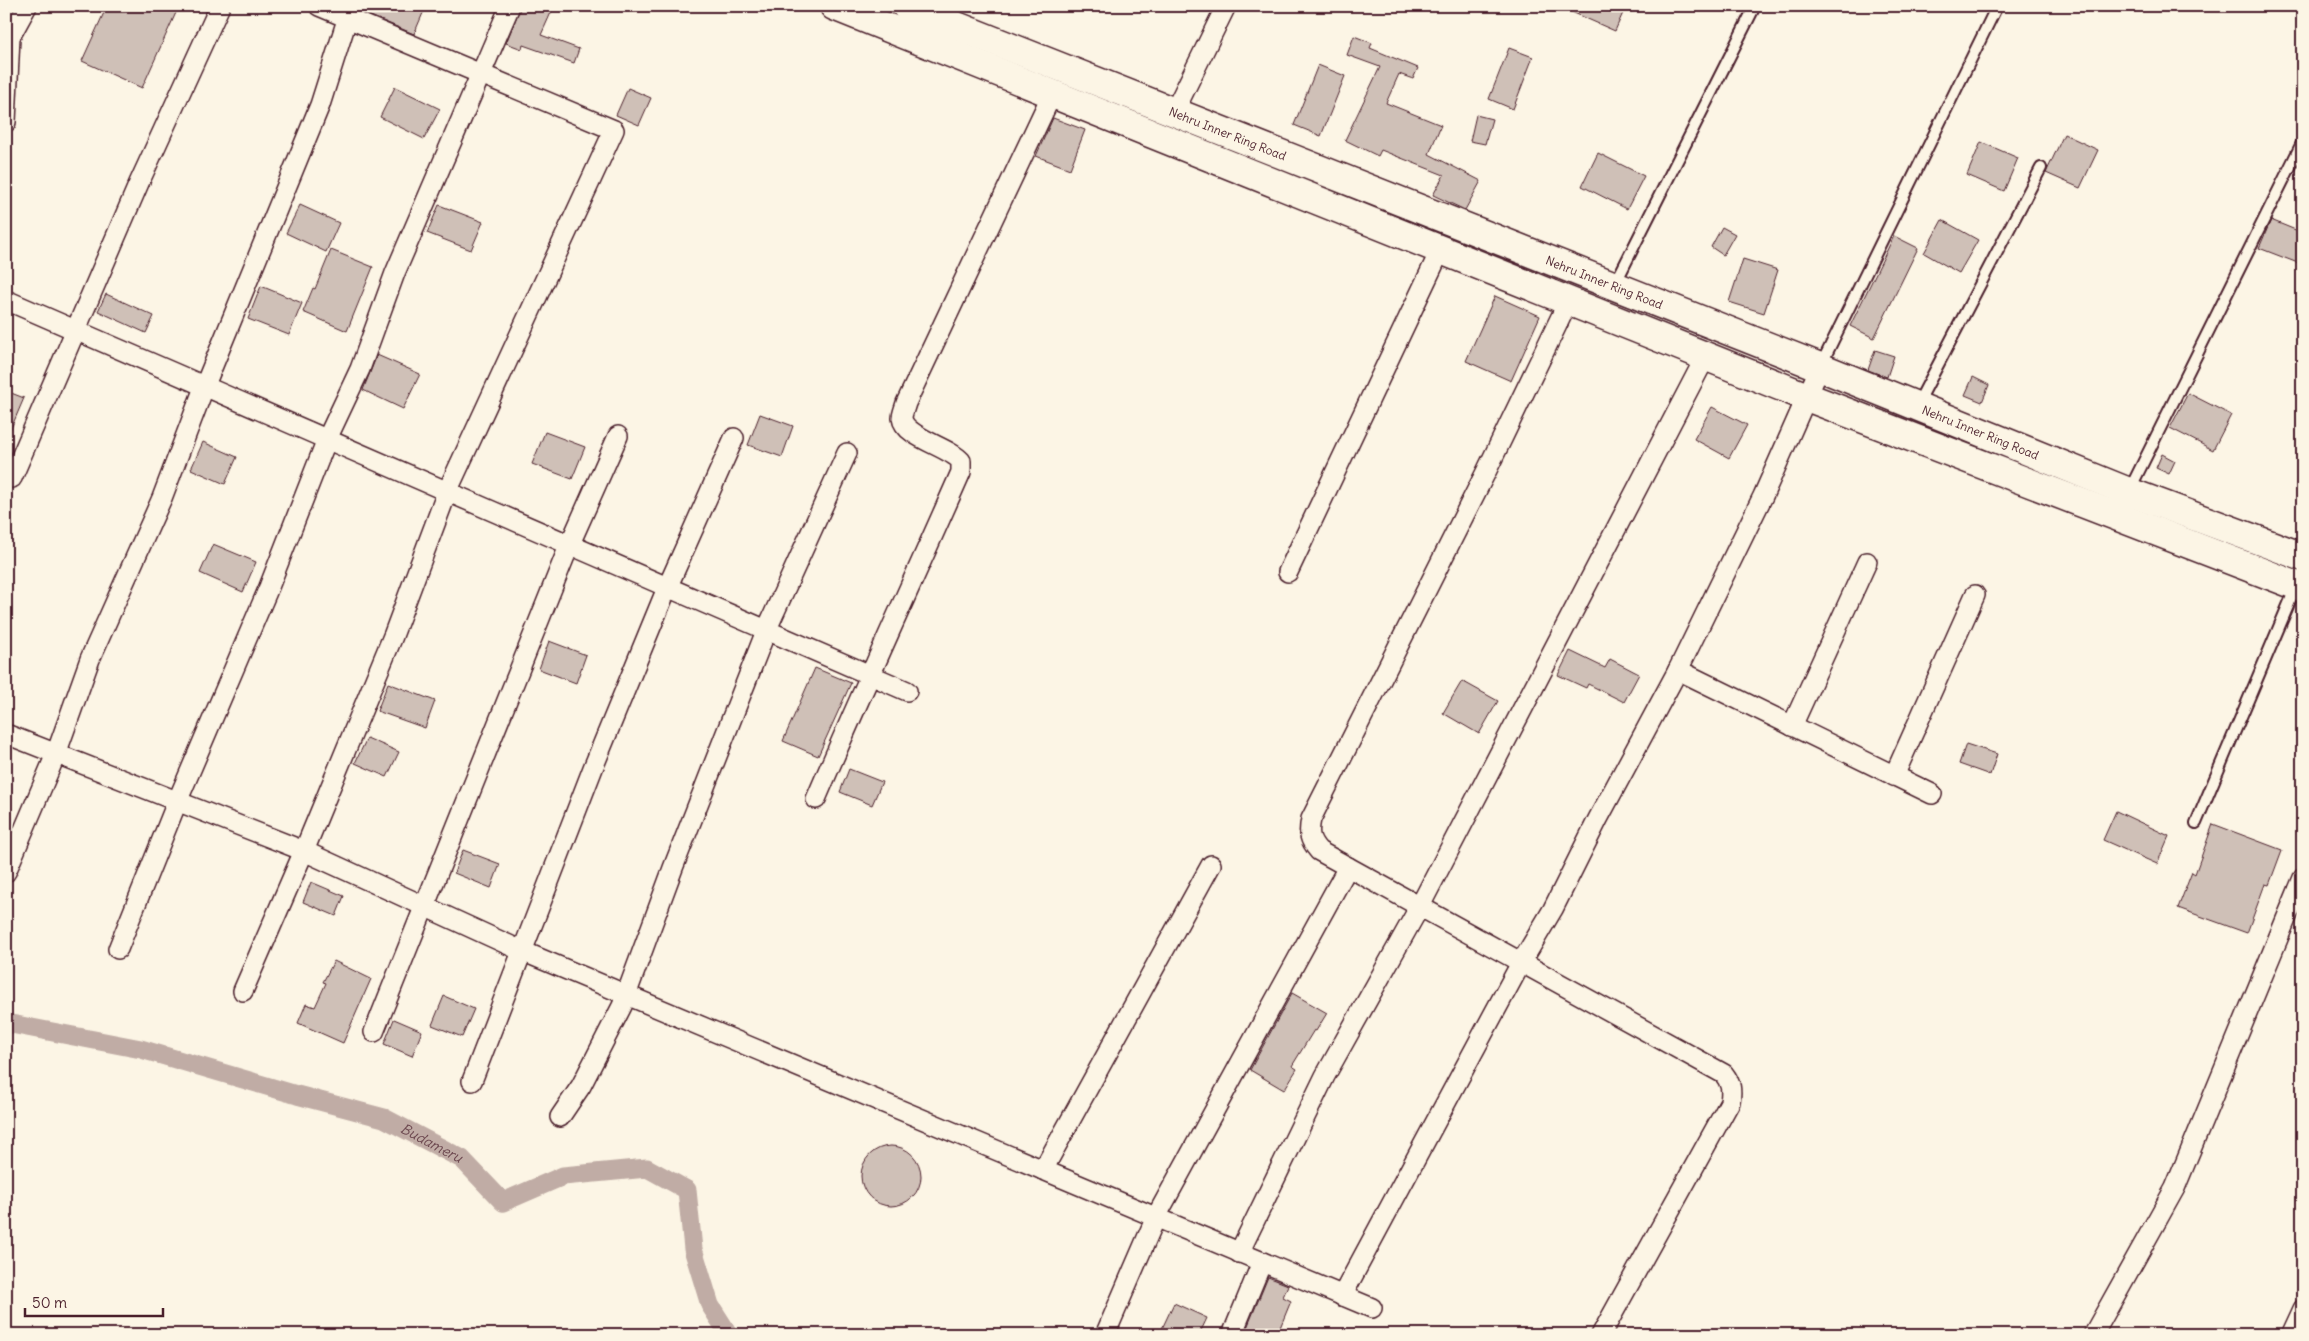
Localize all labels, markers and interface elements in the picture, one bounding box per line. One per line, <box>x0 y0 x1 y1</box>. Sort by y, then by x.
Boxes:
street label: Nehru Inner Ring Road <box>1167 103 1289 163</box>
street label: Nehru Inner Ring Road <box>1544 252 1665 312</box>
street label: Nehru Inner Ring Road <box>1920 402 2041 462</box>
water label: Budameru <box>398 1119 466 1167</box>
scale bar <box>25 1286 162 1318</box>
text: 50 m <box>32 1293 67 1312</box>

